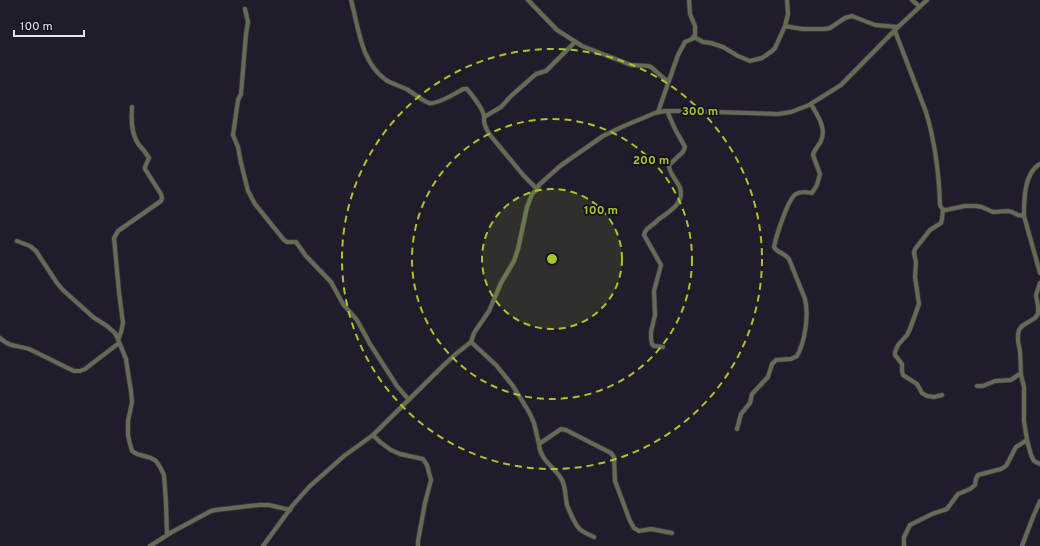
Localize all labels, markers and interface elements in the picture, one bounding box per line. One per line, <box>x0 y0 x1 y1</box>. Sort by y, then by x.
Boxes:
scale bar <box>14 12 84 38</box>
text: 100 m <box>20 19 53 35</box>
text: 300 m <box>682 104 718 120</box>
text: 200 m <box>633 153 669 169</box>
text: 100 m <box>584 203 618 219</box>
centre of rings <box>545 252 559 266</box>

